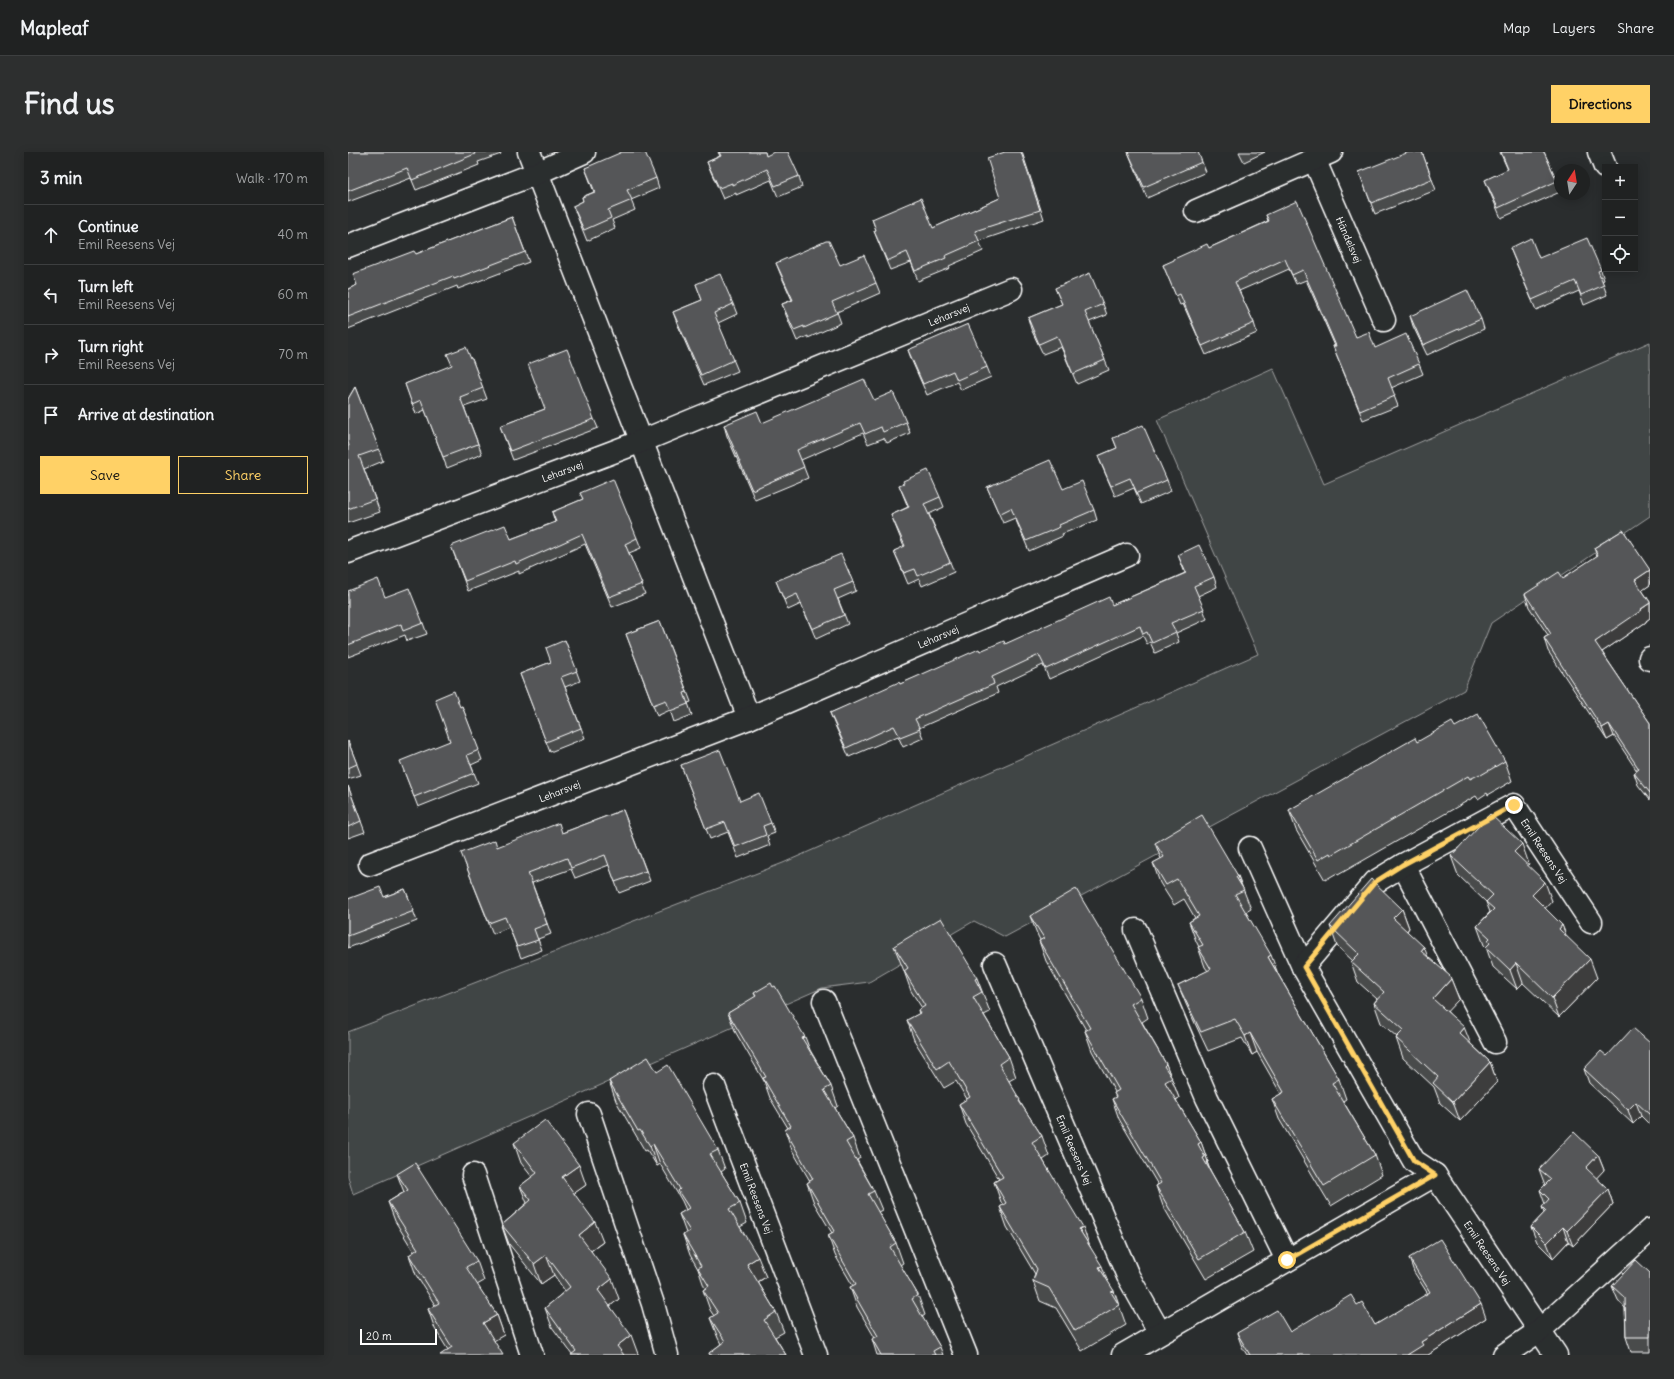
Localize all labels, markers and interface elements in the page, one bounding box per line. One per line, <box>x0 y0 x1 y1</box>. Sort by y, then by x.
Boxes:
text: Mapleaf <box>20 16 89 40</box>
text: Map <box>1503 19 1530 37</box>
text: Layers <box>1552 19 1595 37</box>
text: Share <box>1617 19 1654 37</box>
button: Directions <box>1551 85 1650 123</box>
text: Find us <box>24 86 115 122</box>
north arrow <box>1554 164 1590 200</box>
map controls <box>1602 164 1638 272</box>
button: + <box>1602 164 1638 200</box>
text: 3 min <box>40 167 82 189</box>
text: Walk · 170 m <box>236 170 308 187</box>
button: − <box>1602 200 1638 236</box>
street label: Händelsvej <box>1333 215 1365 265</box>
text: Continue <box>78 217 139 236</box>
icon: ahead <box>40 224 62 246</box>
text: 40 m <box>277 226 308 243</box>
text: Emil Reesens Vej <box>78 236 175 253</box>
button: locate <box>1602 236 1638 272</box>
text: Turn left <box>78 277 133 296</box>
icon: left <box>40 284 62 306</box>
text: 60 m <box>277 286 308 303</box>
text: Emil Reesens Vej <box>78 296 175 313</box>
street label: Leharsvej <box>926 300 971 329</box>
text: Turn right <box>78 337 143 356</box>
icon: right <box>40 344 62 366</box>
text: 70 m <box>279 346 308 363</box>
text: Emil Reesens Vej <box>78 356 175 373</box>
icon: arrive <box>40 404 62 426</box>
text: Arrive at destination <box>78 405 214 424</box>
button: Save <box>40 456 170 494</box>
button: Share <box>178 456 308 494</box>
street label: Leharsvej <box>540 457 585 485</box>
street label: Leharsvej <box>916 622 960 651</box>
street label: Leharsvej <box>537 777 582 805</box>
route end <box>1505 796 1523 814</box>
street label: Emil Reesens Vej <box>1518 816 1570 885</box>
street label: Emil Reesens Vej <box>1054 1113 1095 1187</box>
street label: Emil Reesens Vej <box>737 1161 776 1235</box>
street label: Emil Reesens Vej <box>1461 1218 1514 1287</box>
route start <box>1278 1251 1296 1269</box>
scale bar <box>360 1327 437 1346</box>
text: 20 m <box>366 1329 392 1343</box>

